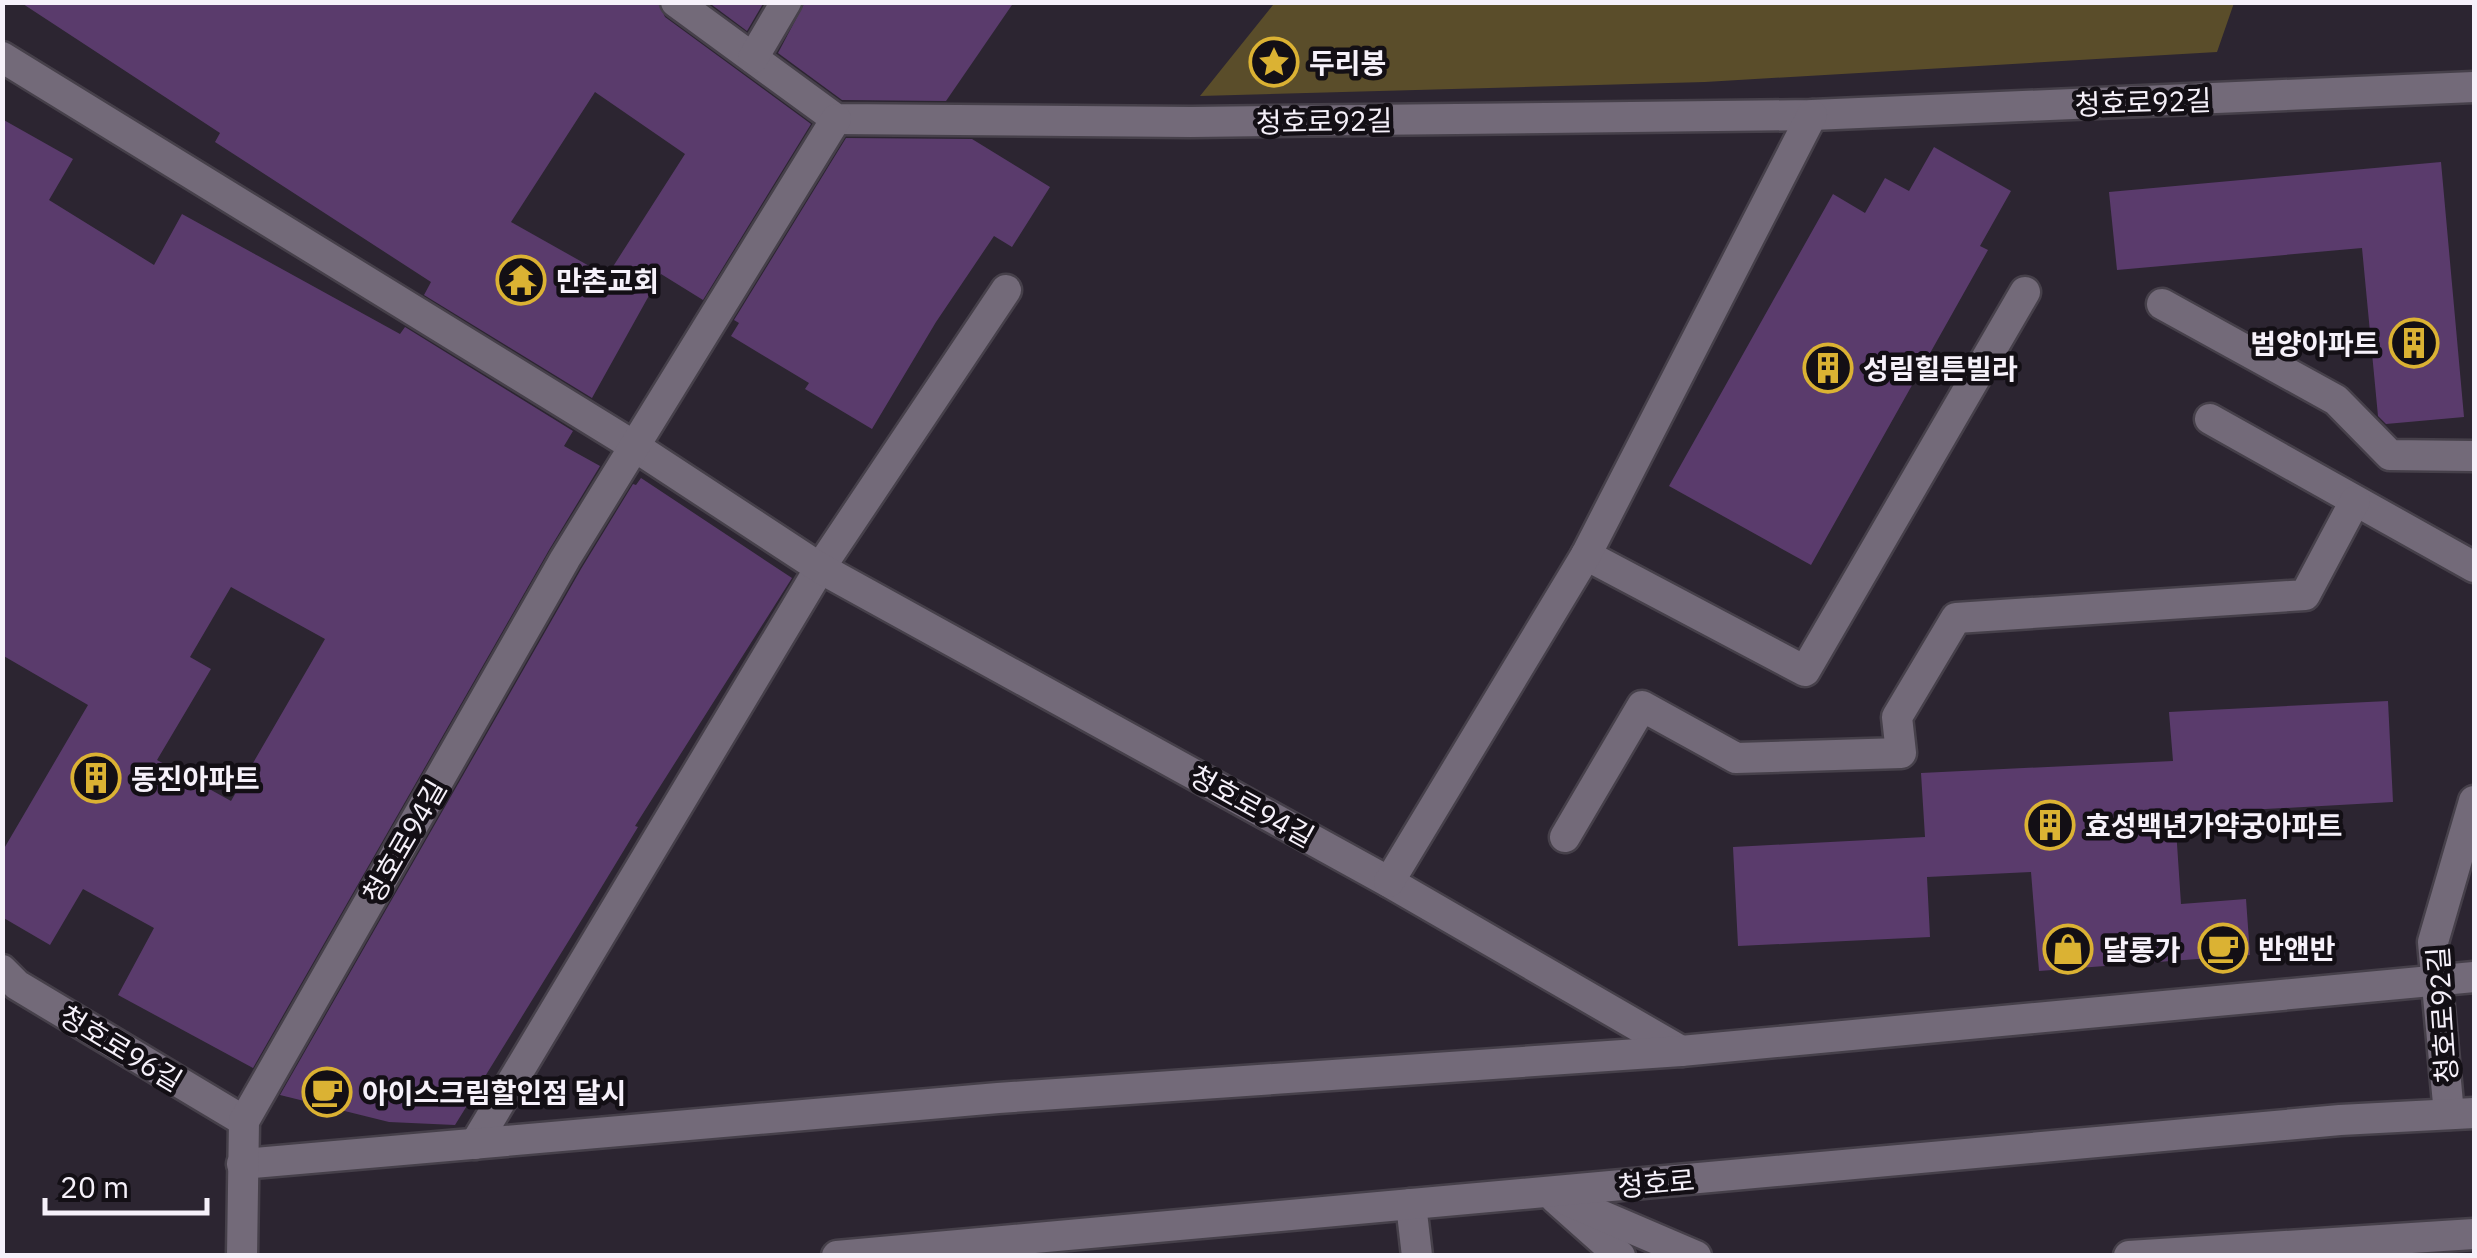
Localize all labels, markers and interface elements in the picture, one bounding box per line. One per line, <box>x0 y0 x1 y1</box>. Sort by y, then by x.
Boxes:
place icon: 두리봉 <box>1248 36 1300 88</box>
place label: 두리봉 <box>1309 44 1386 81</box>
street label: 청호로92길 <box>2074 81 2212 123</box>
street label: 청호로92길 <box>1255 101 1393 141</box>
temple icon: 만촌교회 <box>495 254 547 306</box>
place label: 만촌교회 <box>556 262 659 299</box>
building icon: 범양아파트 <box>2388 317 2440 369</box>
place label: 범양아파트 <box>2250 325 2379 362</box>
building icon: 성림힐튼빌라 <box>1802 342 1854 394</box>
place label: 성림힐튼빌라 <box>1863 350 2018 387</box>
building icon: 동진아파트 <box>70 752 122 804</box>
street label: 청호로94길 <box>1183 757 1321 855</box>
place label: 동진아파트 <box>131 760 260 797</box>
street label: 청호로94길 <box>354 773 454 909</box>
building icon: 효성백년가약궁아파트 <box>2024 799 2076 851</box>
place label: 효성백년가약궁아파트 <box>2085 807 2343 844</box>
cafe icon: 반앤반 <box>2197 922 2249 974</box>
shop icon: 달롱가 <box>2042 923 2094 975</box>
place label: 반앤반 <box>2258 930 2336 967</box>
place label: 달롱가 <box>2103 931 2181 968</box>
street label: 청호로92길 <box>2419 946 2465 1084</box>
street label: 청호로96길 <box>53 997 189 1099</box>
cafe icon: 아이스크림할인점 달시 <box>301 1066 353 1118</box>
place label: 아이스크림할인점 달시 <box>362 1074 626 1111</box>
scale bar <box>45 1153 208 1215</box>
street label: 청호로 <box>1616 1161 1696 1205</box>
text: 20 m <box>60 1167 129 1206</box>

